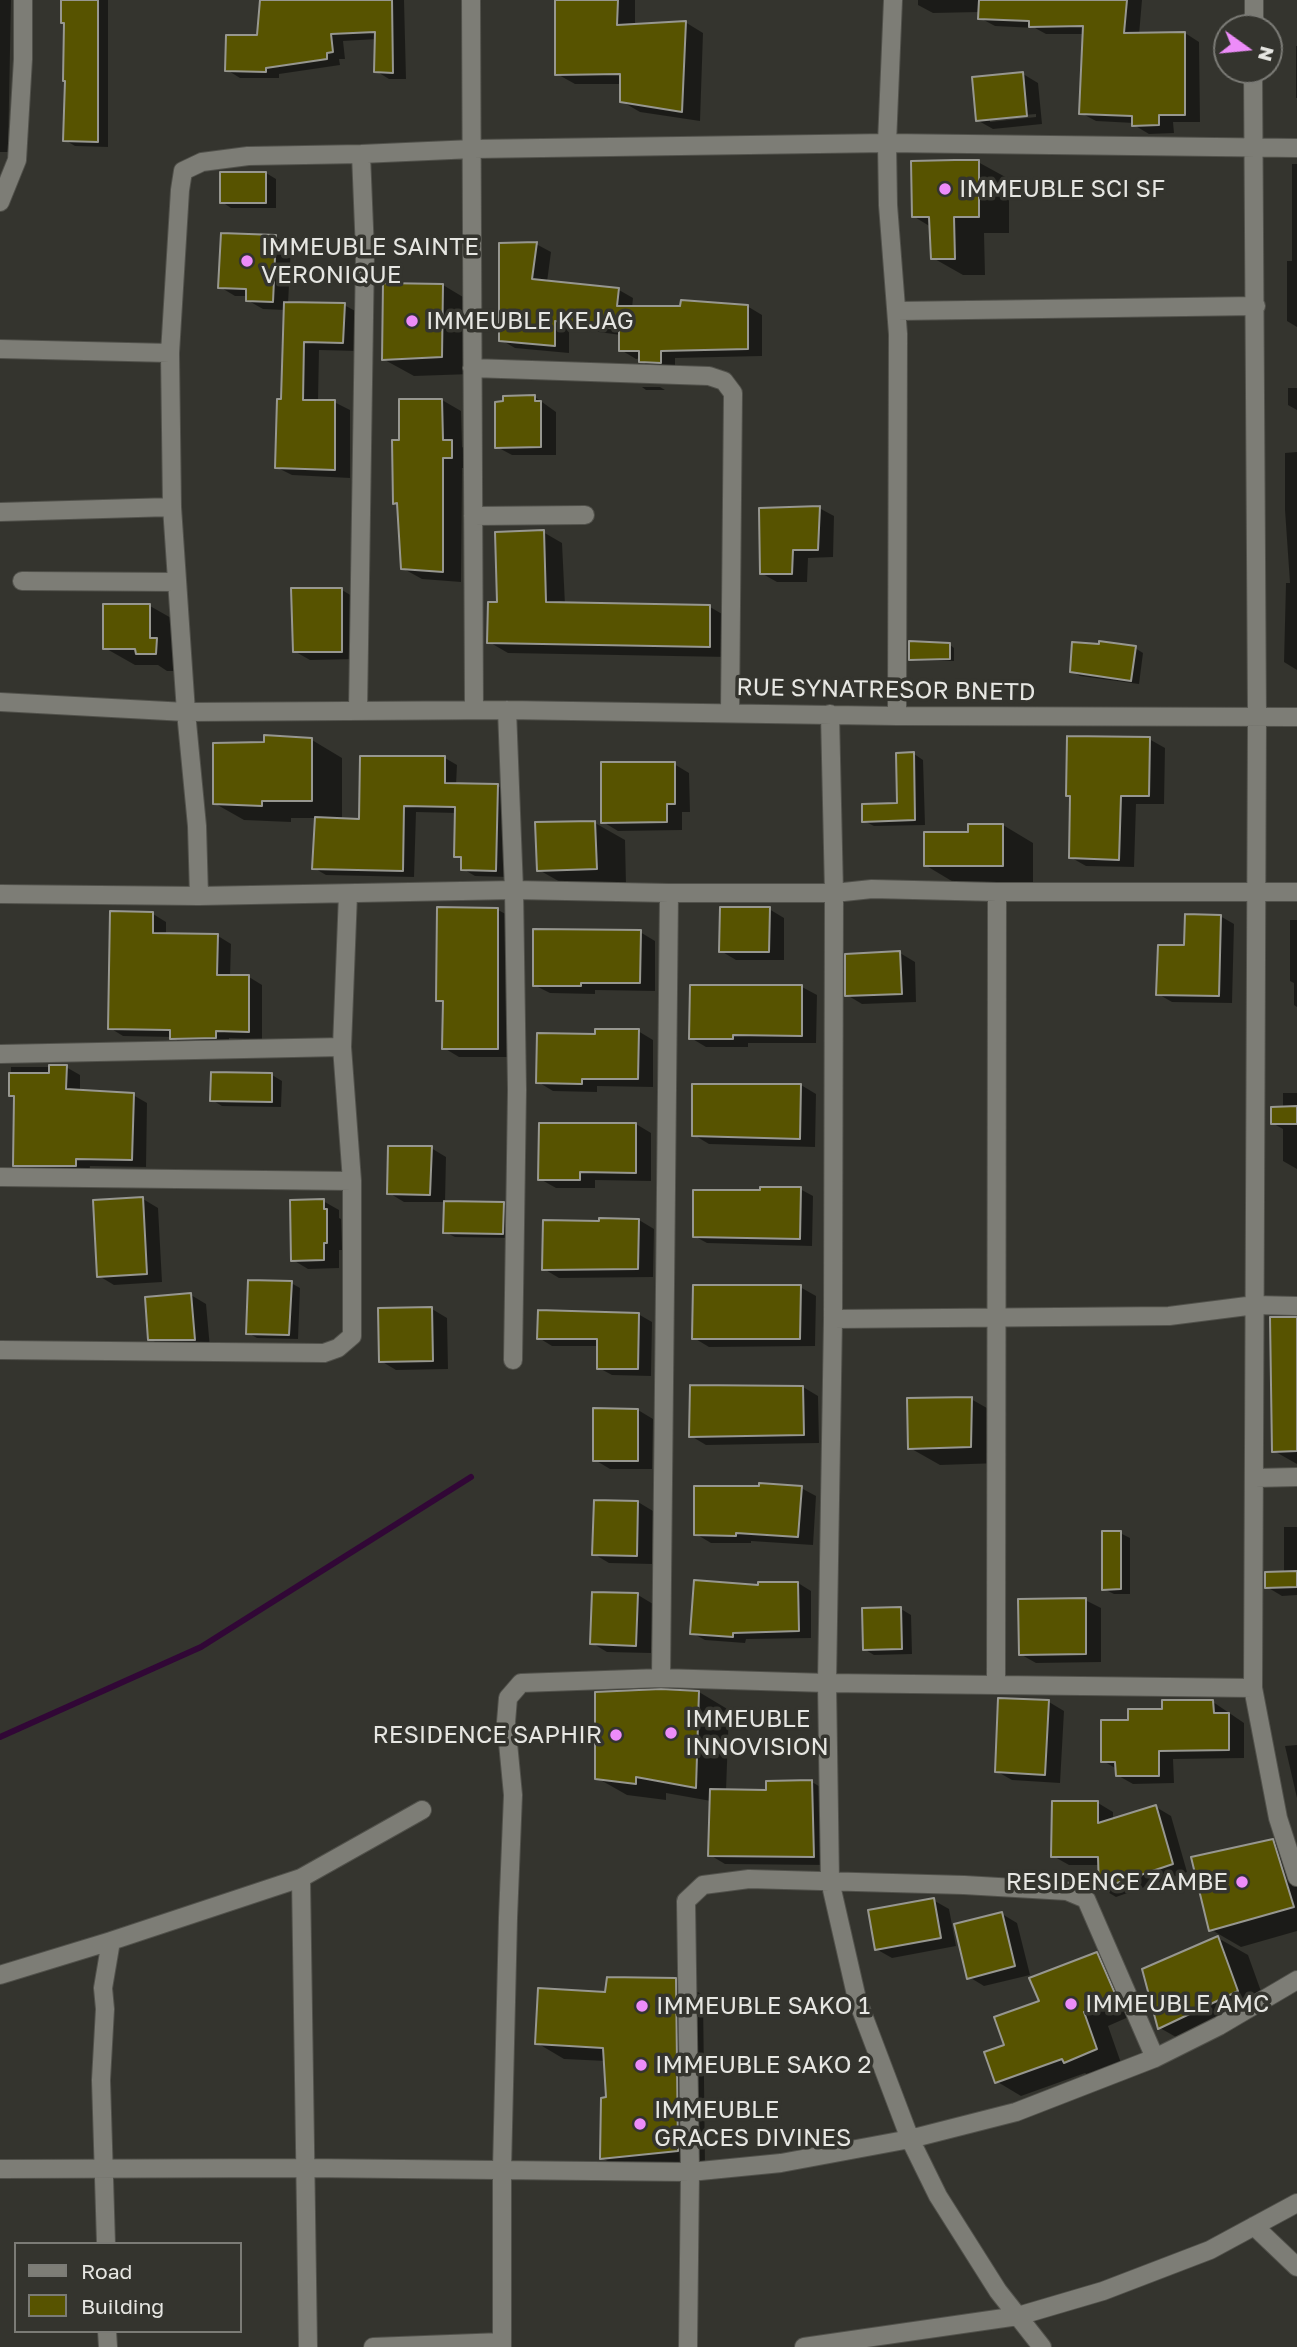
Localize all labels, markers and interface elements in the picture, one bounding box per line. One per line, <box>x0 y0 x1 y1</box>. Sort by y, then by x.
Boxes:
north arrow <box>1213 14 1283 84</box>
text: N <box>1254 44 1280 64</box>
place label: IMMEUBLE SCI SF <box>959 175 1165 203</box>
marker: IMMEUBLE SCI SF <box>937 181 953 197</box>
place label: IMMEUBLE SAINTE VERONIQUE <box>261 233 479 289</box>
marker: IMMEUBLE SAINTE VERONIQUE <box>239 253 255 269</box>
place label: IMMEUBLE KEJAG <box>426 307 634 335</box>
marker: IMMEUBLE KEJAG <box>404 313 420 329</box>
street label: RUE SYNATRESOR BNETD <box>736 673 1036 707</box>
place label: IMMEUBLE INNOVISION <box>685 1705 829 1761</box>
place label: RESIDENCE SAPHIR <box>372 1721 602 1749</box>
marker: IMMEUBLE INNOVISION <box>663 1725 679 1741</box>
marker: RESIDENCE SAPHIR <box>608 1727 624 1743</box>
place label: RESIDENCE ZAMBE <box>1006 1868 1228 1896</box>
marker: RESIDENCE ZAMBE <box>1234 1874 1250 1890</box>
place label: IMMEUBLE AMC <box>1085 1990 1269 2018</box>
place label: IMMEUBLE SAKO 1 <box>656 1992 870 2020</box>
marker: IMMEUBLE AMC <box>1063 1996 1079 2012</box>
marker: IMMEUBLE SAKO 1 <box>634 1998 650 2014</box>
place label: IMMEUBLE SAKO 2 <box>655 2051 871 2079</box>
marker: IMMEUBLE SAKO 2 <box>633 2057 649 2073</box>
place label: IMMEUBLE GRACES DIVINES <box>654 2096 851 2152</box>
marker: IMMEUBLE GRACES DIVINES <box>632 2116 648 2132</box>
legend <box>14 2242 242 2333</box>
text: Road <box>81 2258 132 2284</box>
text: Building <box>81 2293 164 2319</box>

